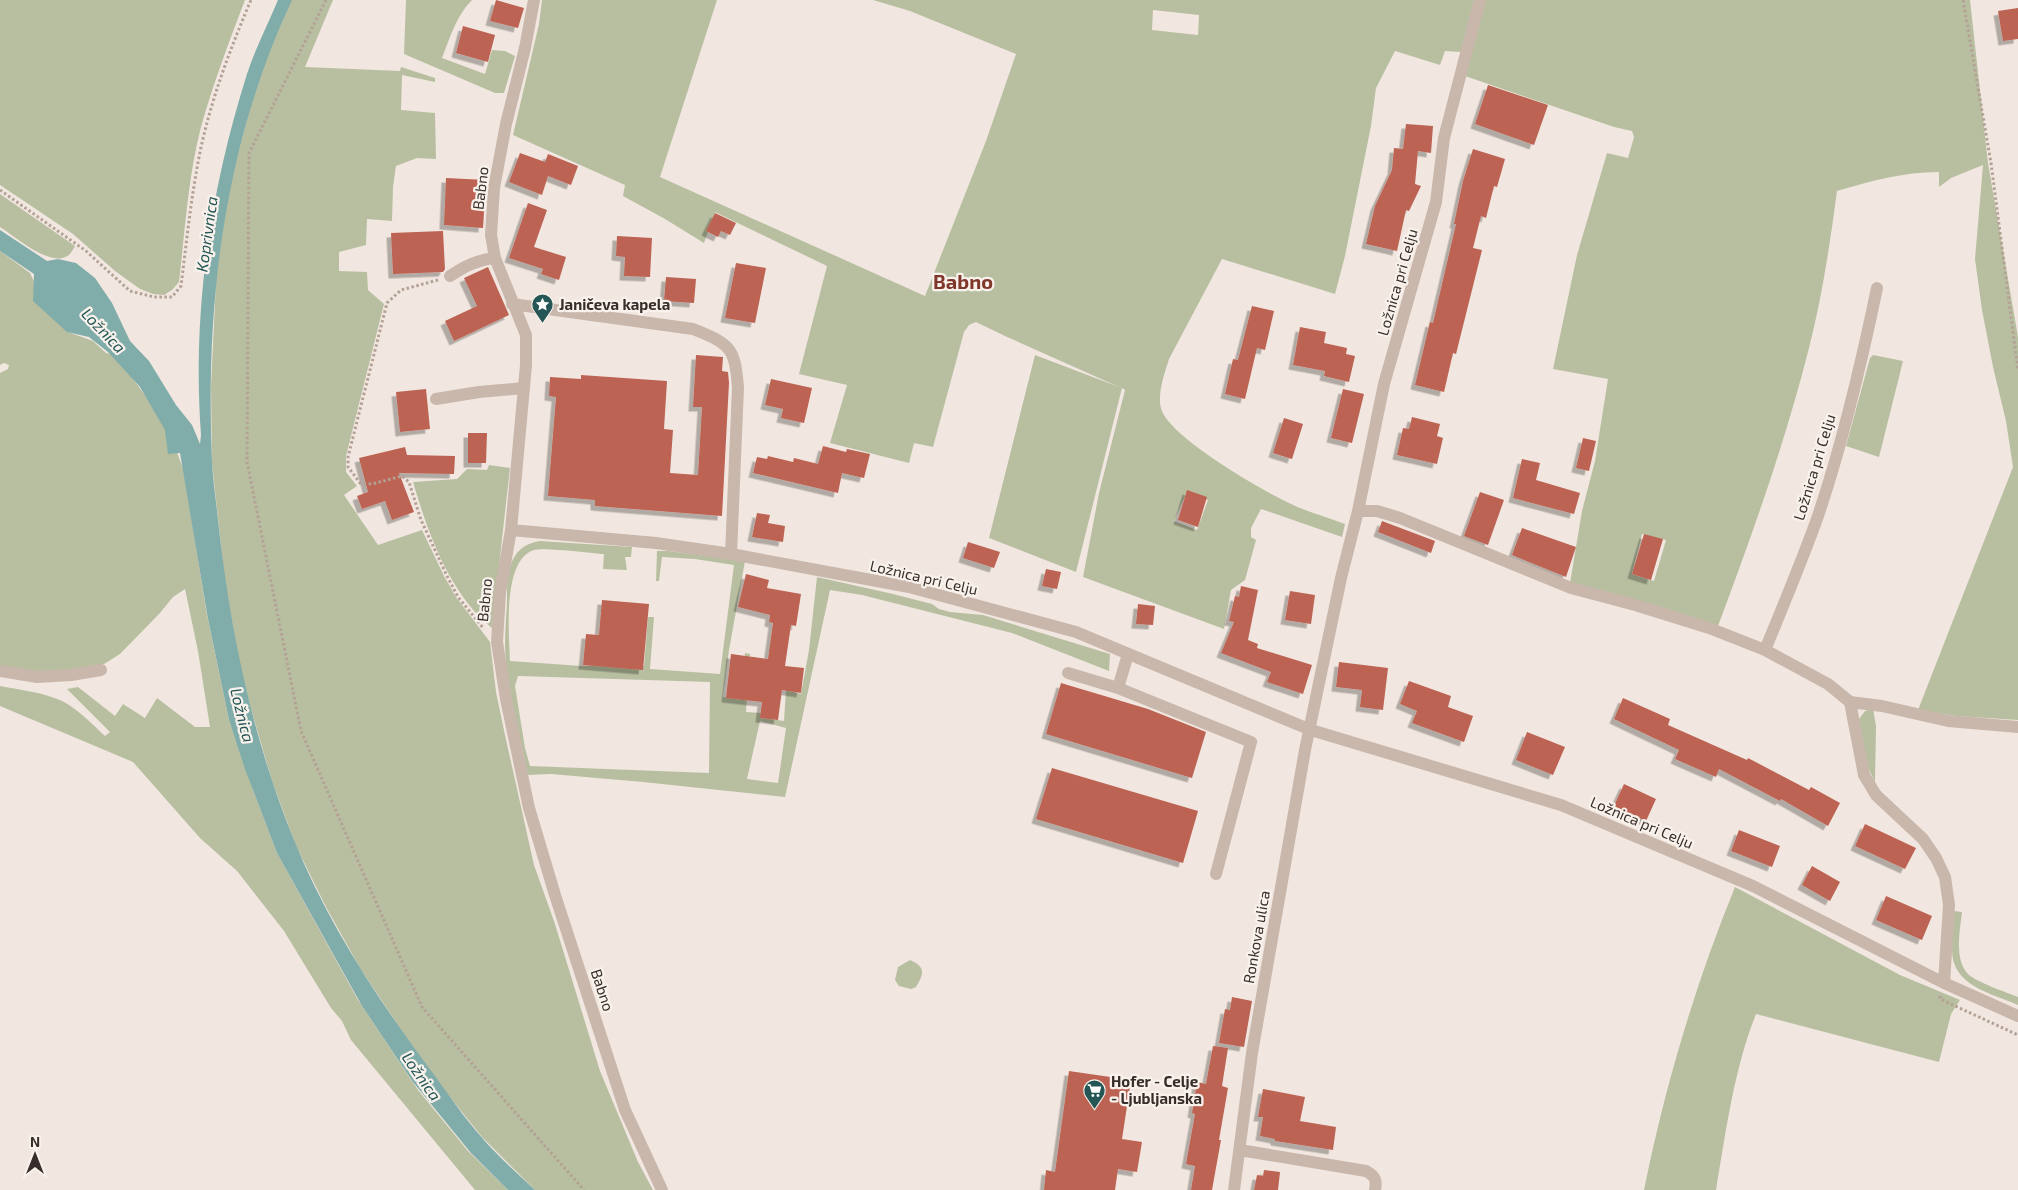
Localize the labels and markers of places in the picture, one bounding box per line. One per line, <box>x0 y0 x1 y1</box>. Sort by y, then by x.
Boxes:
place icon: Janičeva kapela <box>531 292 555 323</box>
place label: Janičeva kapela <box>559 295 670 313</box>
place label: Hofer - Celje - Ljubljanska <box>1111 1072 1202 1107</box>
supermarket icon: Hofer - Celje - Ljubljanska <box>1083 1078 1107 1109</box>

